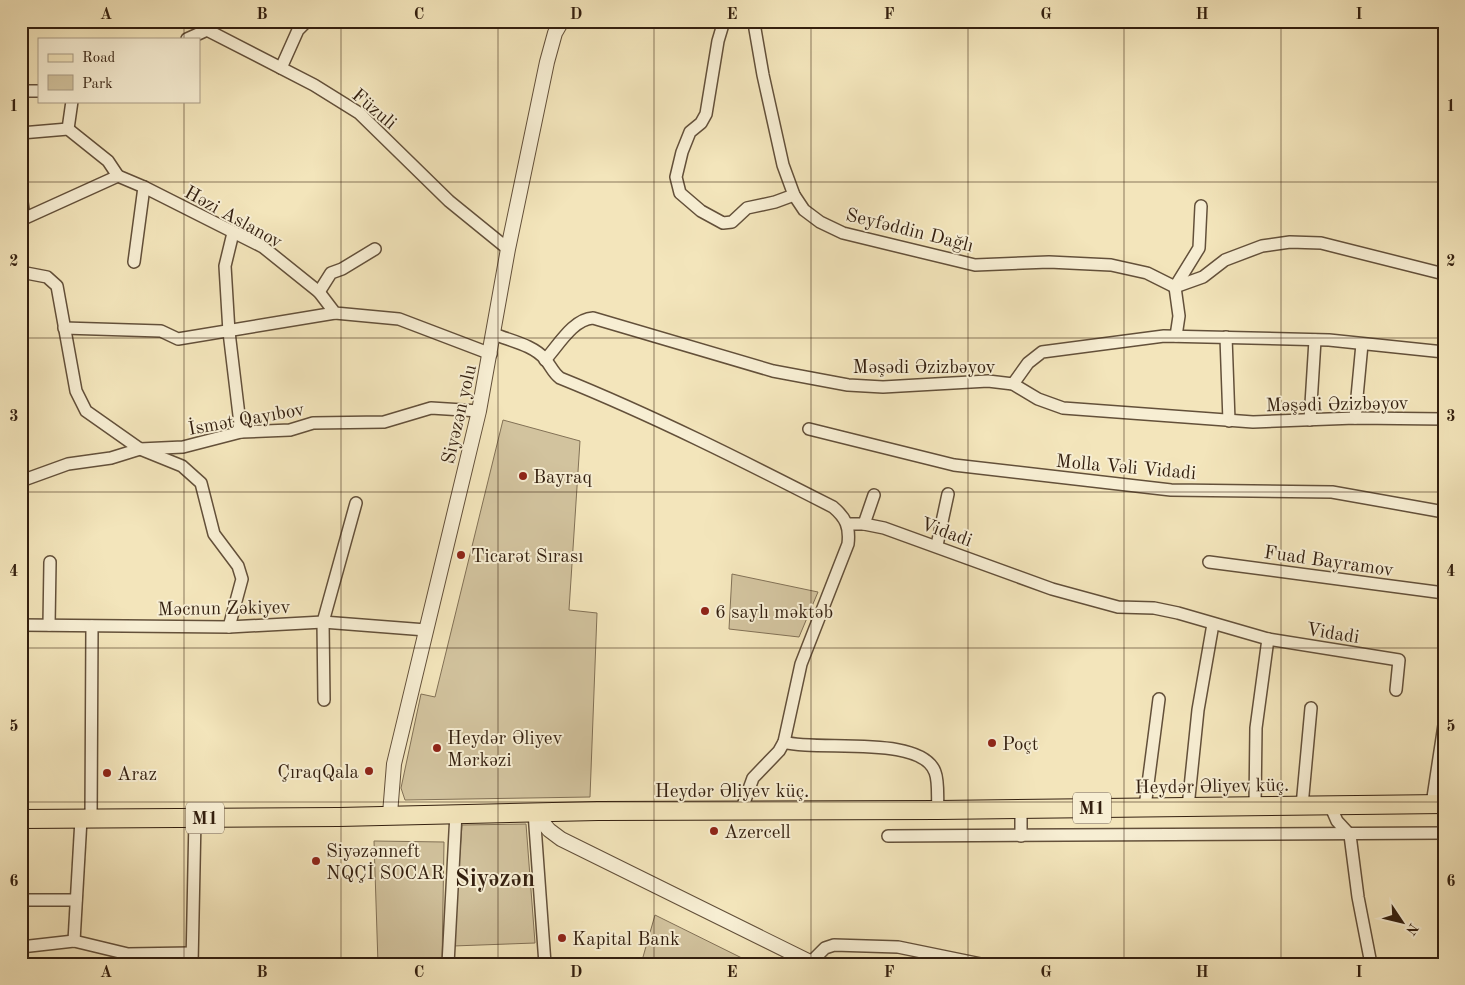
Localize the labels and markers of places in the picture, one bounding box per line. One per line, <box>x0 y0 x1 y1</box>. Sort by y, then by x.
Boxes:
place label: Bayraq <box>533 469 592 488</box>
marker: Bayraq <box>517 470 529 482</box>
place label: Ticarət Sırası <box>471 548 583 567</box>
marker: Ticarət Sırası <box>455 549 467 561</box>
place label: 6 saylı məktəb <box>715 604 833 623</box>
marker: 6 saylı məktəb <box>699 605 711 617</box>
place label: Heydər Əliyev Mərkəzi <box>447 730 563 771</box>
place label: Poçt <box>1002 736 1038 755</box>
marker: Poçt <box>986 737 998 749</box>
marker: Heydər Əliyev Mərkəzi <box>431 742 443 754</box>
place label: ÇıraqQala <box>277 764 360 783</box>
marker: ÇıraqQala <box>363 765 375 777</box>
place label: Araz <box>117 766 157 785</box>
marker: Araz <box>101 767 113 779</box>
place label: Azercell <box>724 824 791 843</box>
marker: Azercell <box>708 825 720 837</box>
place label: Siyəzənneft NQÇİ SOCAR <box>326 843 444 884</box>
marker: Siyəzənneft NQÇİ SOCAR <box>310 855 322 867</box>
place label: Kapital Bank <box>572 931 680 950</box>
marker: Kapital Bank <box>556 932 568 944</box>

